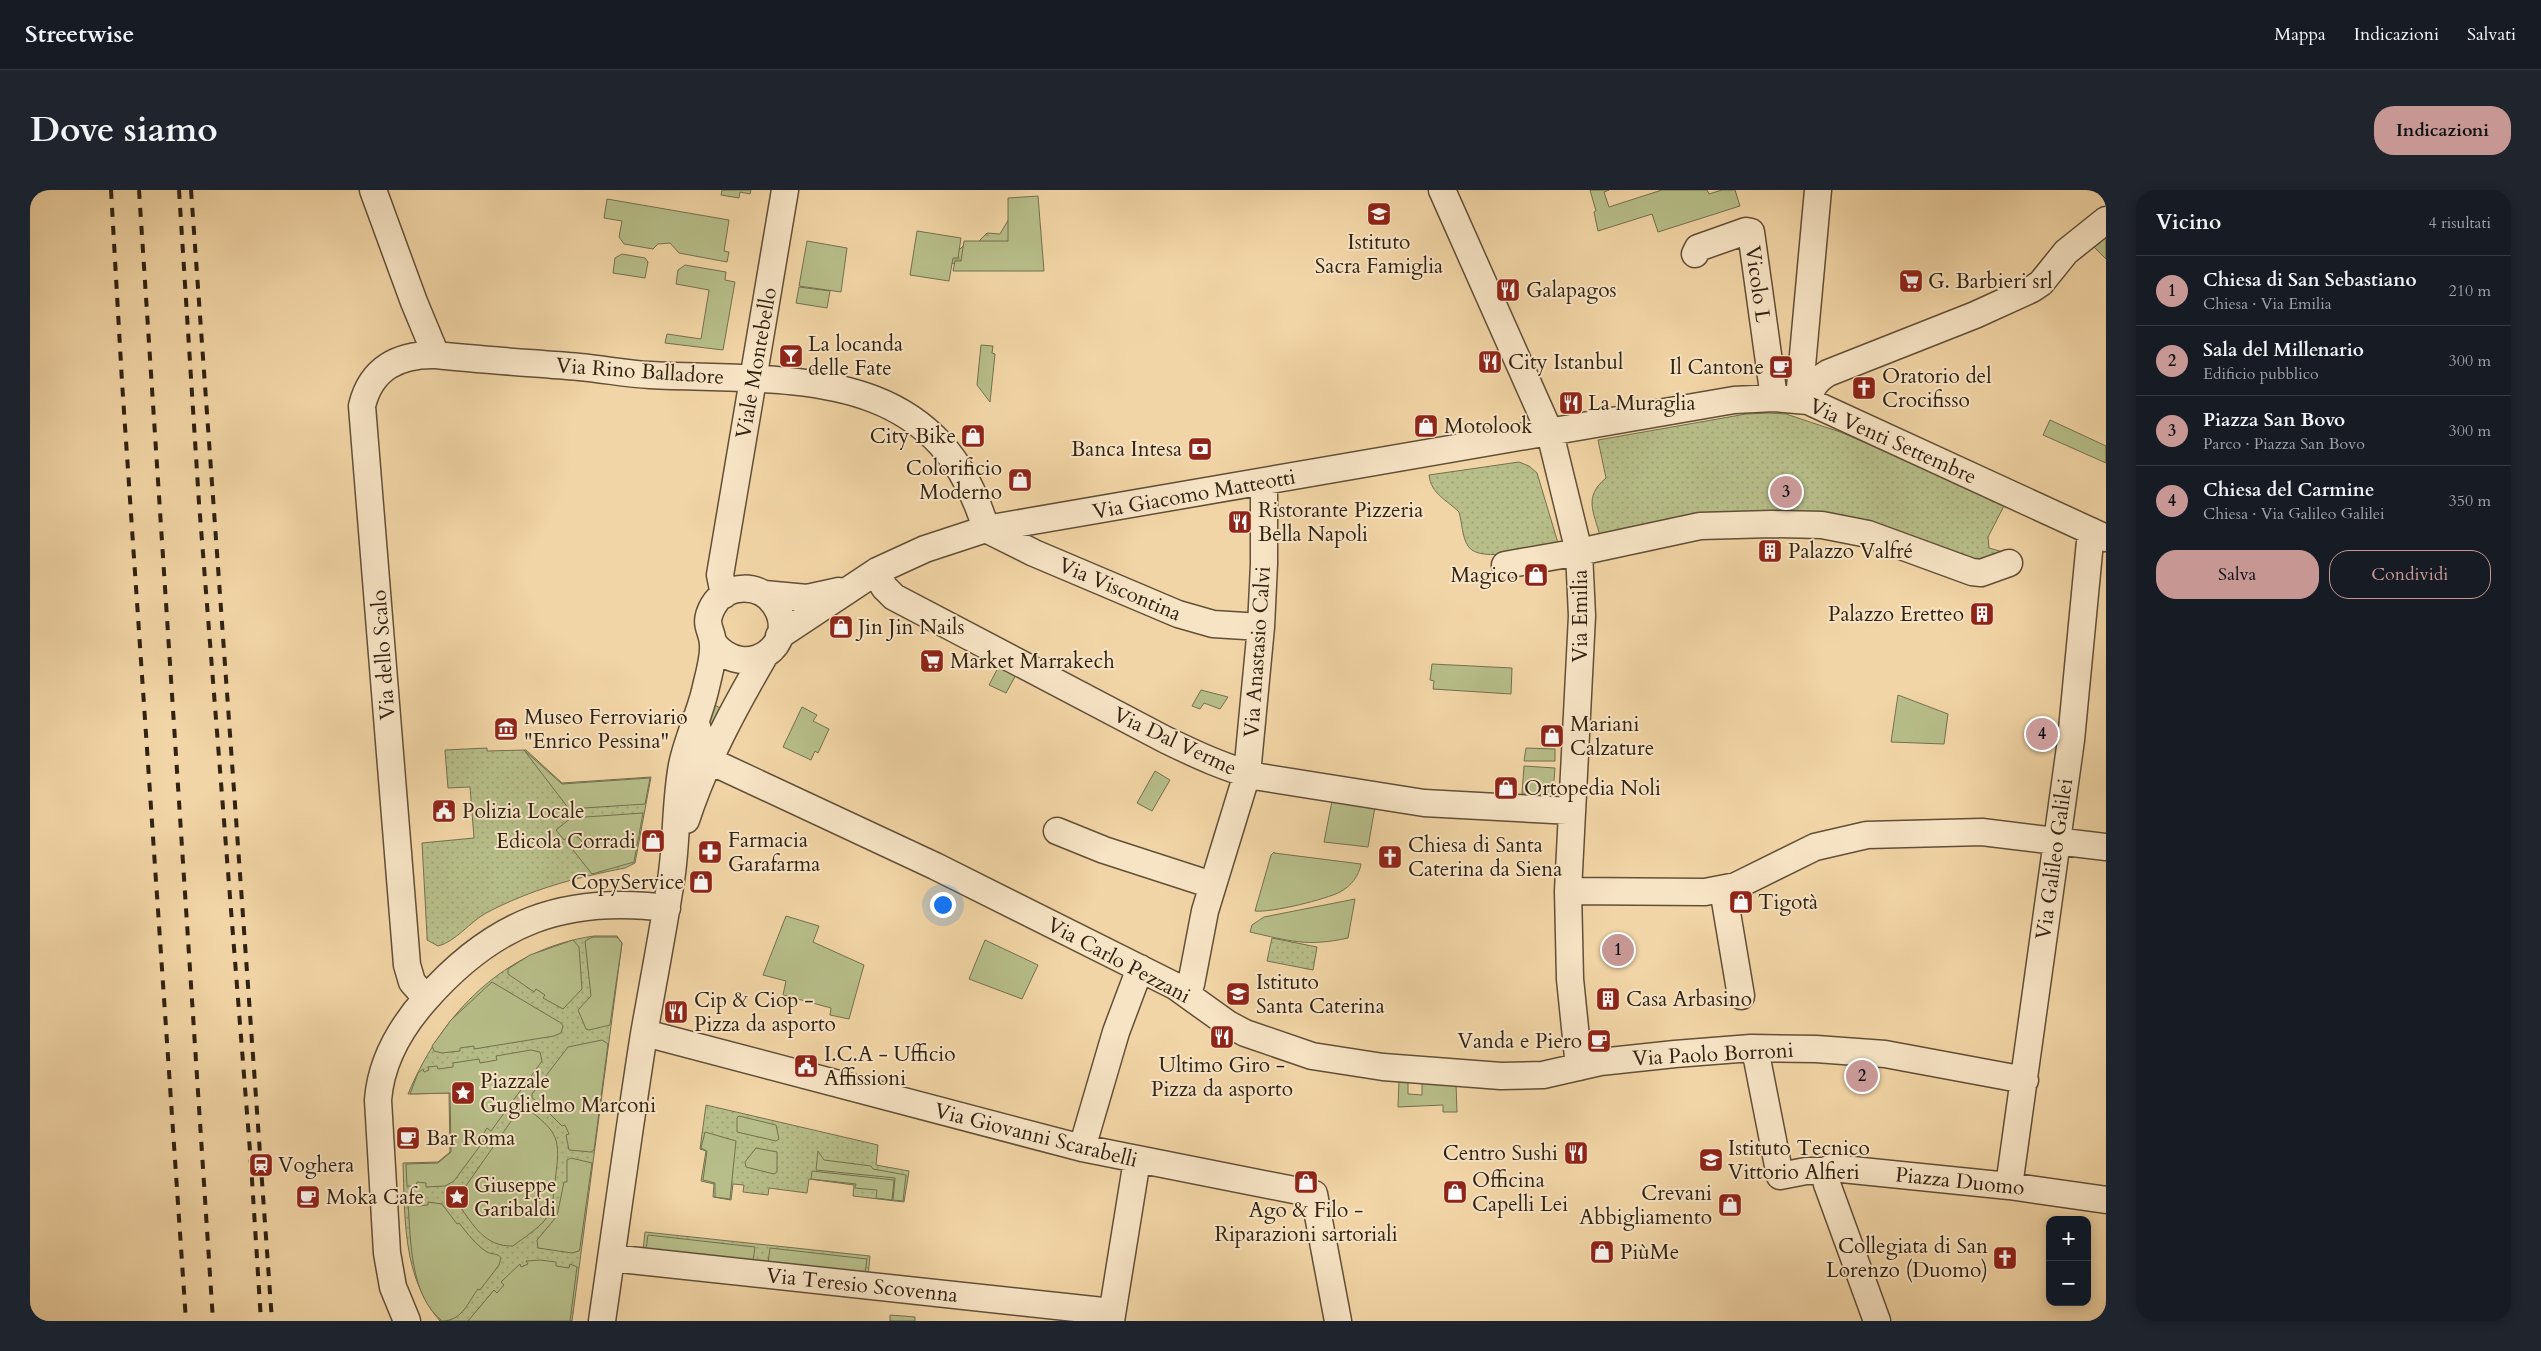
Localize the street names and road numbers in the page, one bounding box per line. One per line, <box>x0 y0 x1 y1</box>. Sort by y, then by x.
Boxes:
street label: Vicolo L <box>1738 244 1777 325</box>
street label: Viale Montebello <box>729 285 784 441</box>
street label: Via Rino Balladore <box>555 351 725 392</box>
street label: Via Venti Settembre <box>1805 392 1981 491</box>
street label: Via Giacomo Matteotti <box>1090 462 1298 527</box>
street label: Via Viscontina <box>1054 551 1186 628</box>
street label: Via Anastasio Calvi <box>1237 565 1278 739</box>
street label: Via Emilia <box>1566 569 1595 663</box>
street label: Via dello Scalo <box>364 589 403 721</box>
street label: Via Dal Verme <box>1108 700 1241 783</box>
street label: Via Galileo Galilei <box>2029 776 2080 942</box>
street label: Via Carlo Pezzani <box>1042 910 1196 1011</box>
street label: Via Paolo Borroni <box>1632 1036 1794 1073</box>
street label: Via Giovanni Scarabelli <box>931 1096 1141 1175</box>
street label: Piazza Duomo <box>1894 1160 2026 1203</box>
street label: Via Teresio Scovenna <box>765 1261 959 1310</box>

